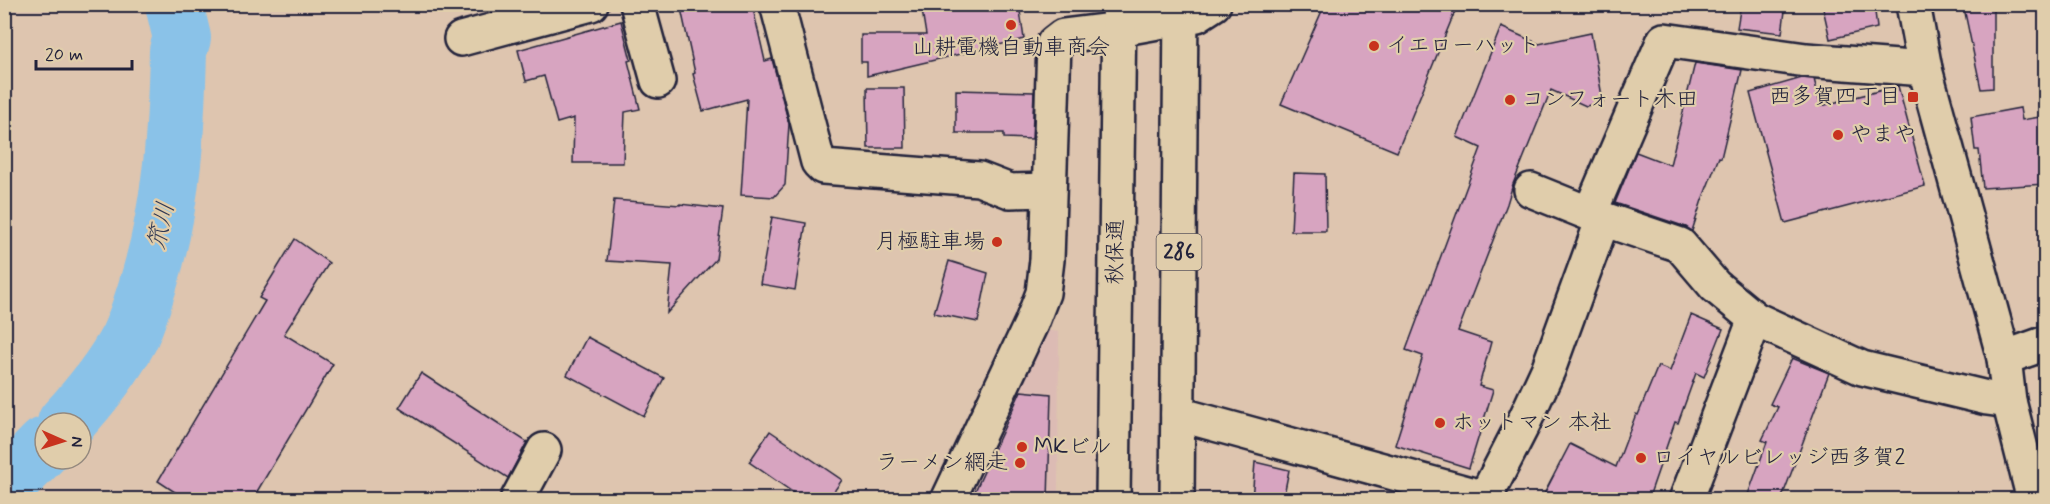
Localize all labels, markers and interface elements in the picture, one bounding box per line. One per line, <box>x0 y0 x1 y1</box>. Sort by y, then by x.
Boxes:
marker: 山耕電機自動車商会 <box>1004 18 1018 32</box>
place label: イエローハット <box>1386 32 1540 60</box>
scale bar <box>36 33 132 71</box>
place label: 山耕電機自動車商会 <box>912 34 1110 62</box>
marker: イエローハット <box>1367 39 1381 53</box>
text: 20 m <box>45 43 83 67</box>
place label: 西多賀四丁目 <box>1769 83 1901 111</box>
place label: コンフォート木田 <box>1522 86 1698 114</box>
marker: 西多賀四丁目 <box>1906 90 1920 104</box>
marker: コンフォート木田 <box>1503 93 1517 107</box>
place label: やまや <box>1850 121 1916 149</box>
marker: やまや <box>1831 128 1845 142</box>
water label: 笊川 <box>141 199 183 253</box>
street label: 秋保通 <box>1101 219 1131 285</box>
place label: 月極駐車場 <box>875 228 985 256</box>
road number: 286 <box>1156 234 1202 270</box>
marker: 月極駐車場 <box>990 235 1004 249</box>
place label: ホットマン 本社 <box>1452 409 1612 437</box>
north arrow <box>33 411 93 471</box>
marker: ホットマン 本社 <box>1433 416 1447 430</box>
place label: MKビル <box>1034 433 1112 461</box>
text: N <box>66 436 87 448</box>
marker: MKビル <box>1015 440 1029 454</box>
place label: ロイヤルビレッジ西多賀2 <box>1653 444 1906 472</box>
place label: ラーメン網走 <box>876 449 1008 477</box>
marker: ロイヤルビレッジ西多賀2 <box>1634 451 1648 465</box>
marker: ラーメン網走 <box>1013 456 1027 470</box>

